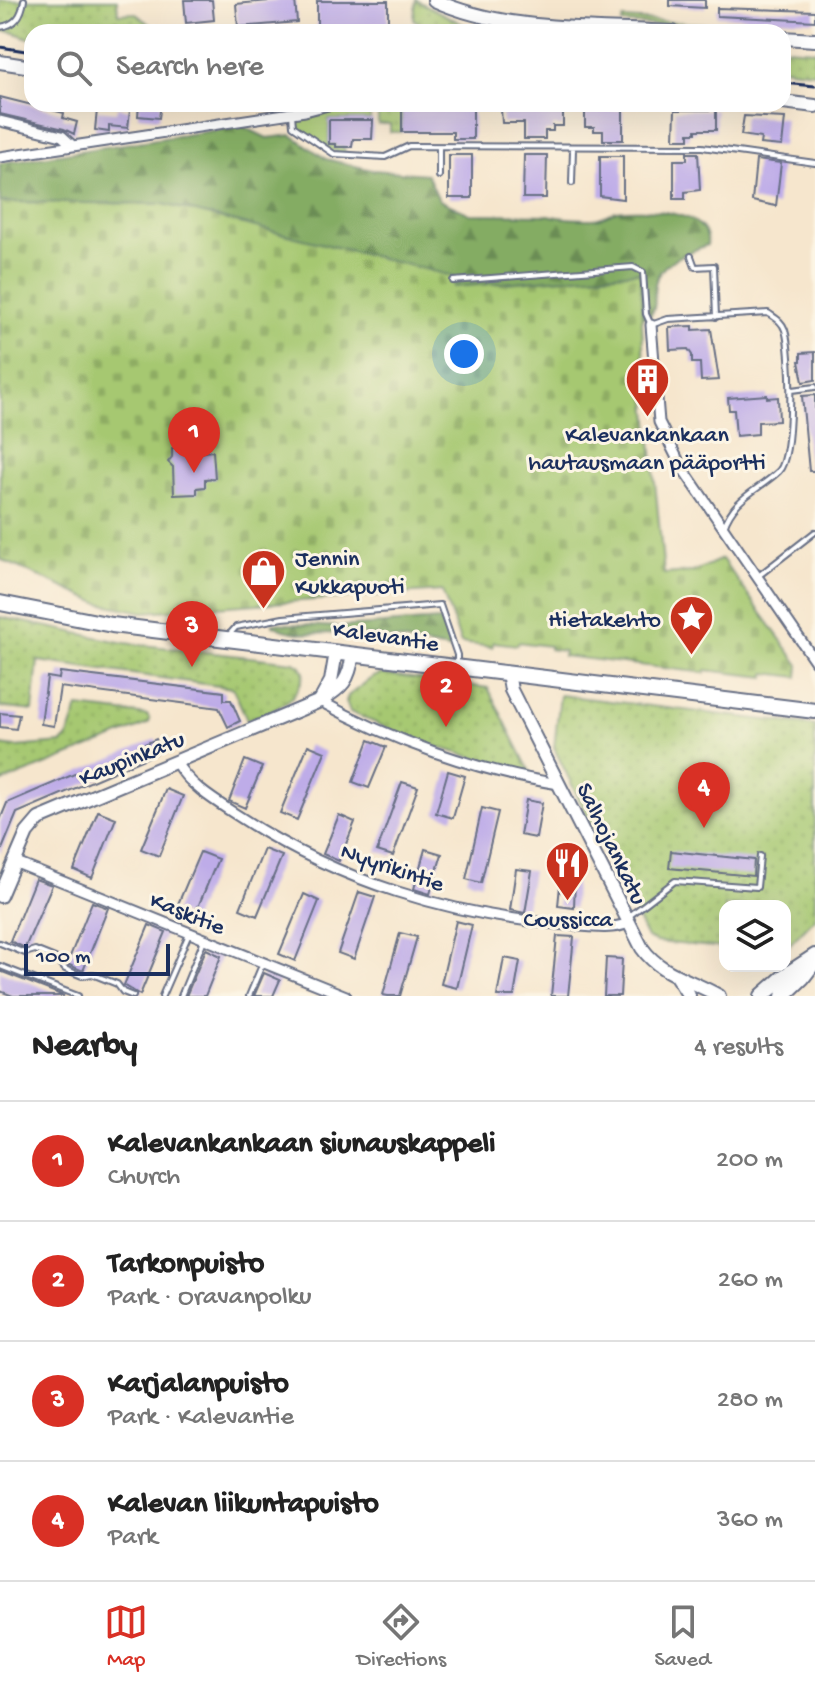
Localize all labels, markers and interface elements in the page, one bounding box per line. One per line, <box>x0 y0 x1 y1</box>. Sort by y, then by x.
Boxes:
search box <box>24 24 791 112</box>
icon: search <box>52 46 96 90</box>
text: Search here <box>116 51 264 86</box>
your location <box>444 334 484 374</box>
building icon: Kalevankankaan hautausmaan pääportti <box>623 355 671 418</box>
pin: 1 <box>168 407 220 473</box>
place label: Kalevankankaan hautausmaan pääportti <box>528 422 766 479</box>
place label: Jennin Kukkapuoti <box>295 546 405 603</box>
shop icon: Jennin Kukkapuoti <box>240 547 288 610</box>
place icon: Hietakehto <box>668 594 716 657</box>
pin: 3 <box>166 601 218 667</box>
place label: Hietakehto <box>548 607 661 636</box>
street label: Kalevantie <box>331 617 441 660</box>
pin: 2 <box>420 661 472 727</box>
street label: Kaupinkatu <box>75 726 189 795</box>
pin: 4 <box>678 762 730 828</box>
street label: Salhojankatu <box>568 779 652 910</box>
street label: Nyyrikintie <box>336 838 448 901</box>
restaurant icon: Coussicca <box>544 840 592 903</box>
street label: Kaskitie <box>145 887 229 944</box>
map controls <box>719 900 791 972</box>
button: layers <box>719 900 791 972</box>
place label: Coussicca <box>523 907 613 936</box>
scale bar <box>24 940 170 976</box>
text: 100 m <box>36 945 91 971</box>
text: Nearby <box>32 1028 137 1068</box>
text: 4 results <box>694 1033 783 1064</box>
text: Kalevankankaan siunauskappeli <box>108 1128 496 1163</box>
text: 1 <box>53 1146 63 1177</box>
text: 200 m <box>716 1146 783 1177</box>
text: Church <box>108 1163 180 1194</box>
text: Tarkonpuisto <box>108 1248 264 1283</box>
text: 2 <box>52 1266 64 1297</box>
text: 260 m <box>718 1266 783 1297</box>
text: Park · Oravanpolku <box>108 1283 311 1314</box>
text: Karjalanpuisto <box>108 1368 289 1403</box>
text: 3 <box>51 1386 65 1417</box>
text: 280 m <box>717 1386 783 1417</box>
text: Park · Kalevantie <box>108 1403 294 1434</box>
text: Kalevan liikuntapuisto <box>108 1488 379 1523</box>
text: 4 <box>52 1506 64 1537</box>
text: 360 m <box>717 1506 783 1537</box>
text: Park <box>108 1523 158 1554</box>
tab: Map <box>104 1600 148 1674</box>
tab: Directions <box>357 1600 446 1674</box>
tab: Saved <box>654 1600 711 1674</box>

